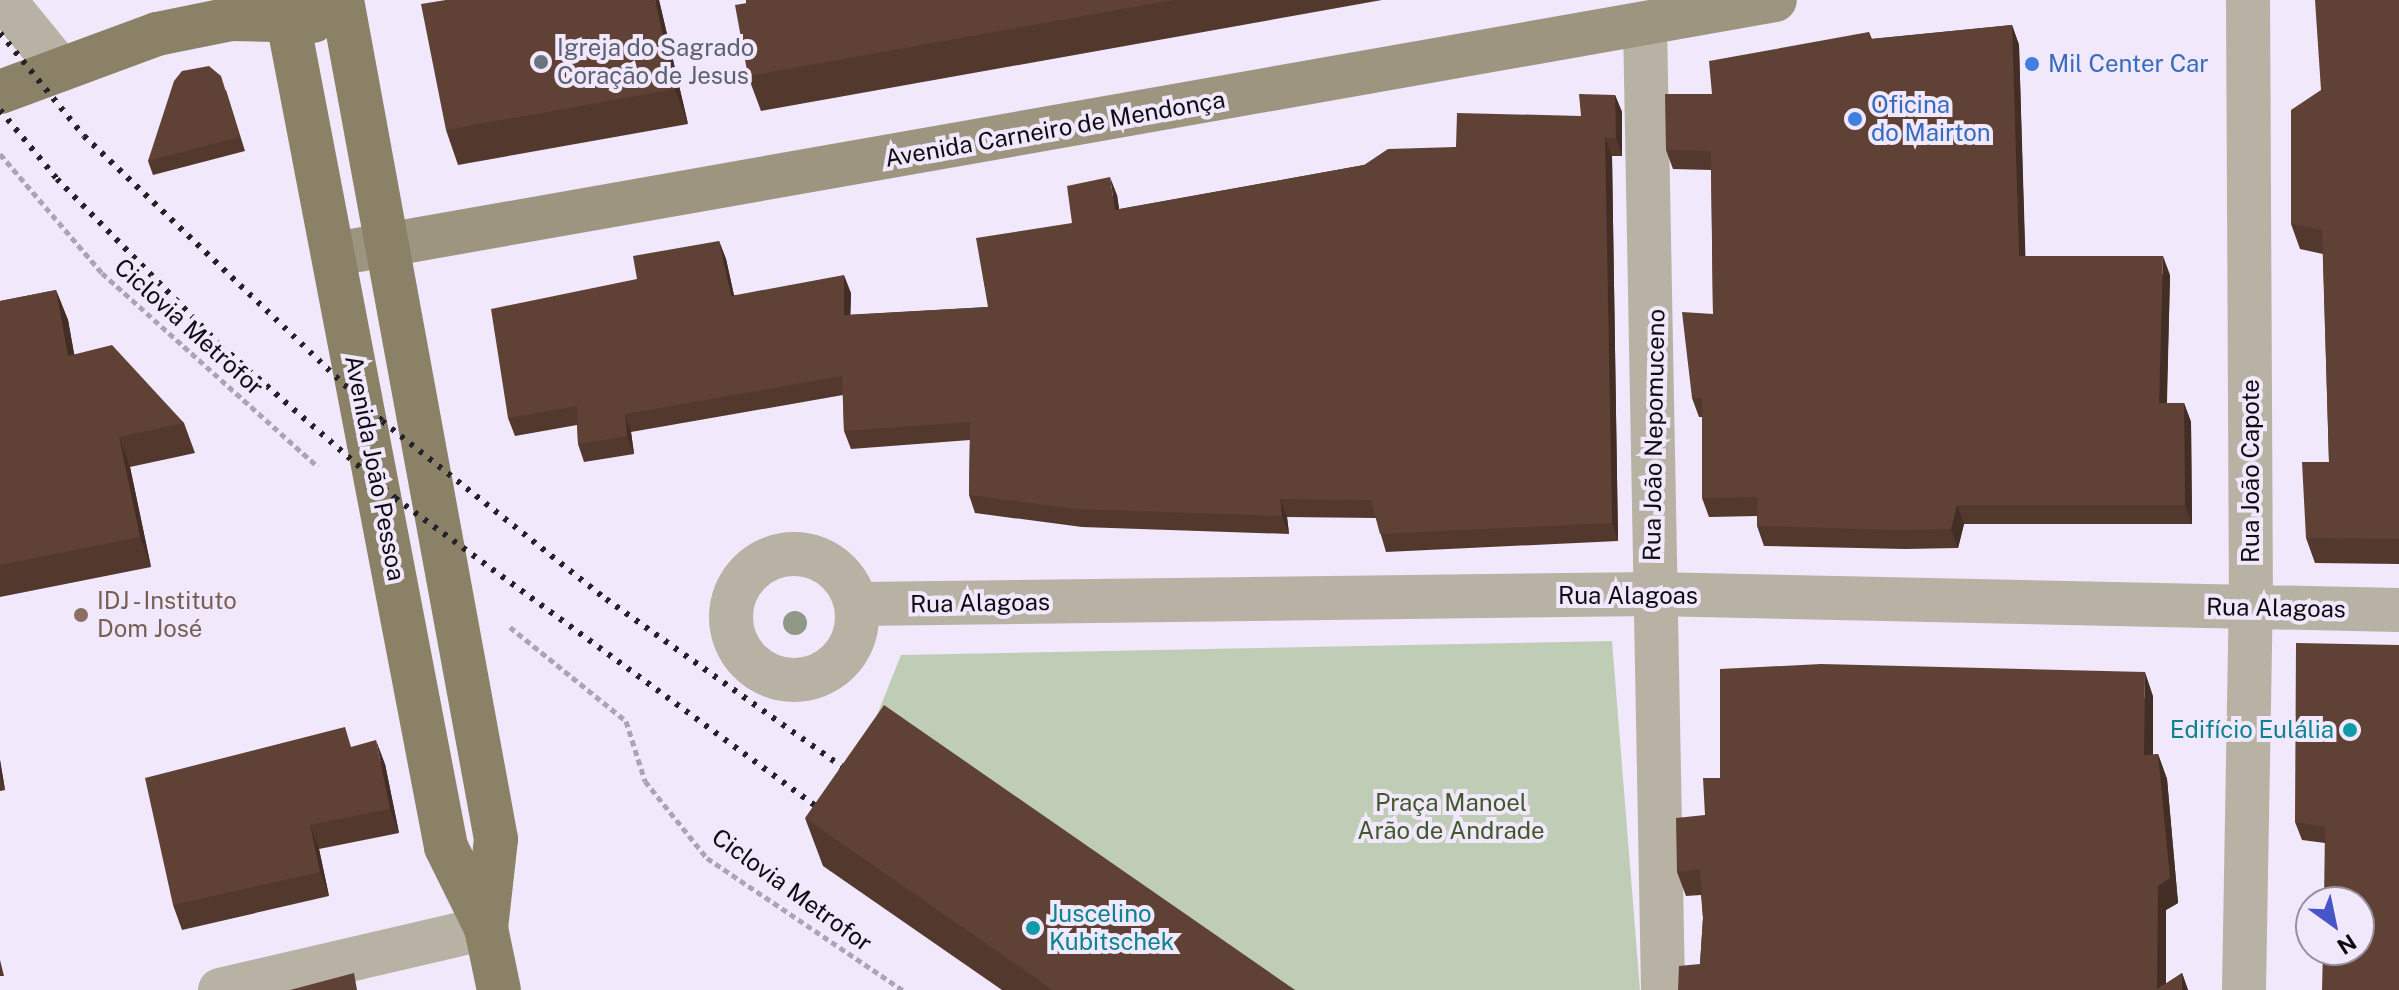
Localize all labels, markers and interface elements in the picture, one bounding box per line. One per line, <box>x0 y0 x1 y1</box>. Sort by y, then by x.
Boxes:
place label: Igreja do Sagrado Coração de Jesus <box>557 34 755 90</box>
place label: Mil Center Car <box>2048 50 2209 78</box>
marker: Igreja do Sagrado Coração de Jesus <box>532 53 550 71</box>
marker: Mil Center Car <box>2023 55 2041 73</box>
street label: Avenida Carneiro de Mendonça <box>882 85 1228 173</box>
place label: Oficina do Mairton <box>1871 91 1991 147</box>
marker: Oficina do Mairton <box>1846 110 1864 128</box>
street label: Ciclovia Metrofor <box>109 253 269 401</box>
street label: Rua João Nepomuceno <box>1637 308 1671 562</box>
street label: Avenida João Pessoa <box>339 353 411 583</box>
street label: Rua João Capote <box>2237 379 2265 563</box>
street label: Rua Alagoas <box>1558 582 1698 610</box>
place label: IDJ - Instituto Dom José <box>97 587 243 643</box>
street label: Rua Alagoas <box>910 587 1050 619</box>
street label: Rua Alagoas <box>2206 592 2346 624</box>
marker: IDJ - Instituto Dom José <box>72 606 90 624</box>
place label: Edifício Eulália <box>2170 716 2334 744</box>
marker: Edifício Eulália <box>2341 721 2359 739</box>
park label: Praça Manoel Arão de Andrade <box>1357 789 1545 845</box>
street label: Ciclovia Metrofor <box>706 822 878 958</box>
north arrow <box>2295 886 2375 966</box>
place label: Juscelino Kubitschek <box>1049 900 1174 956</box>
marker: Juscelino Kubitschek <box>1024 919 1042 937</box>
text: N <box>2333 929 2361 960</box>

